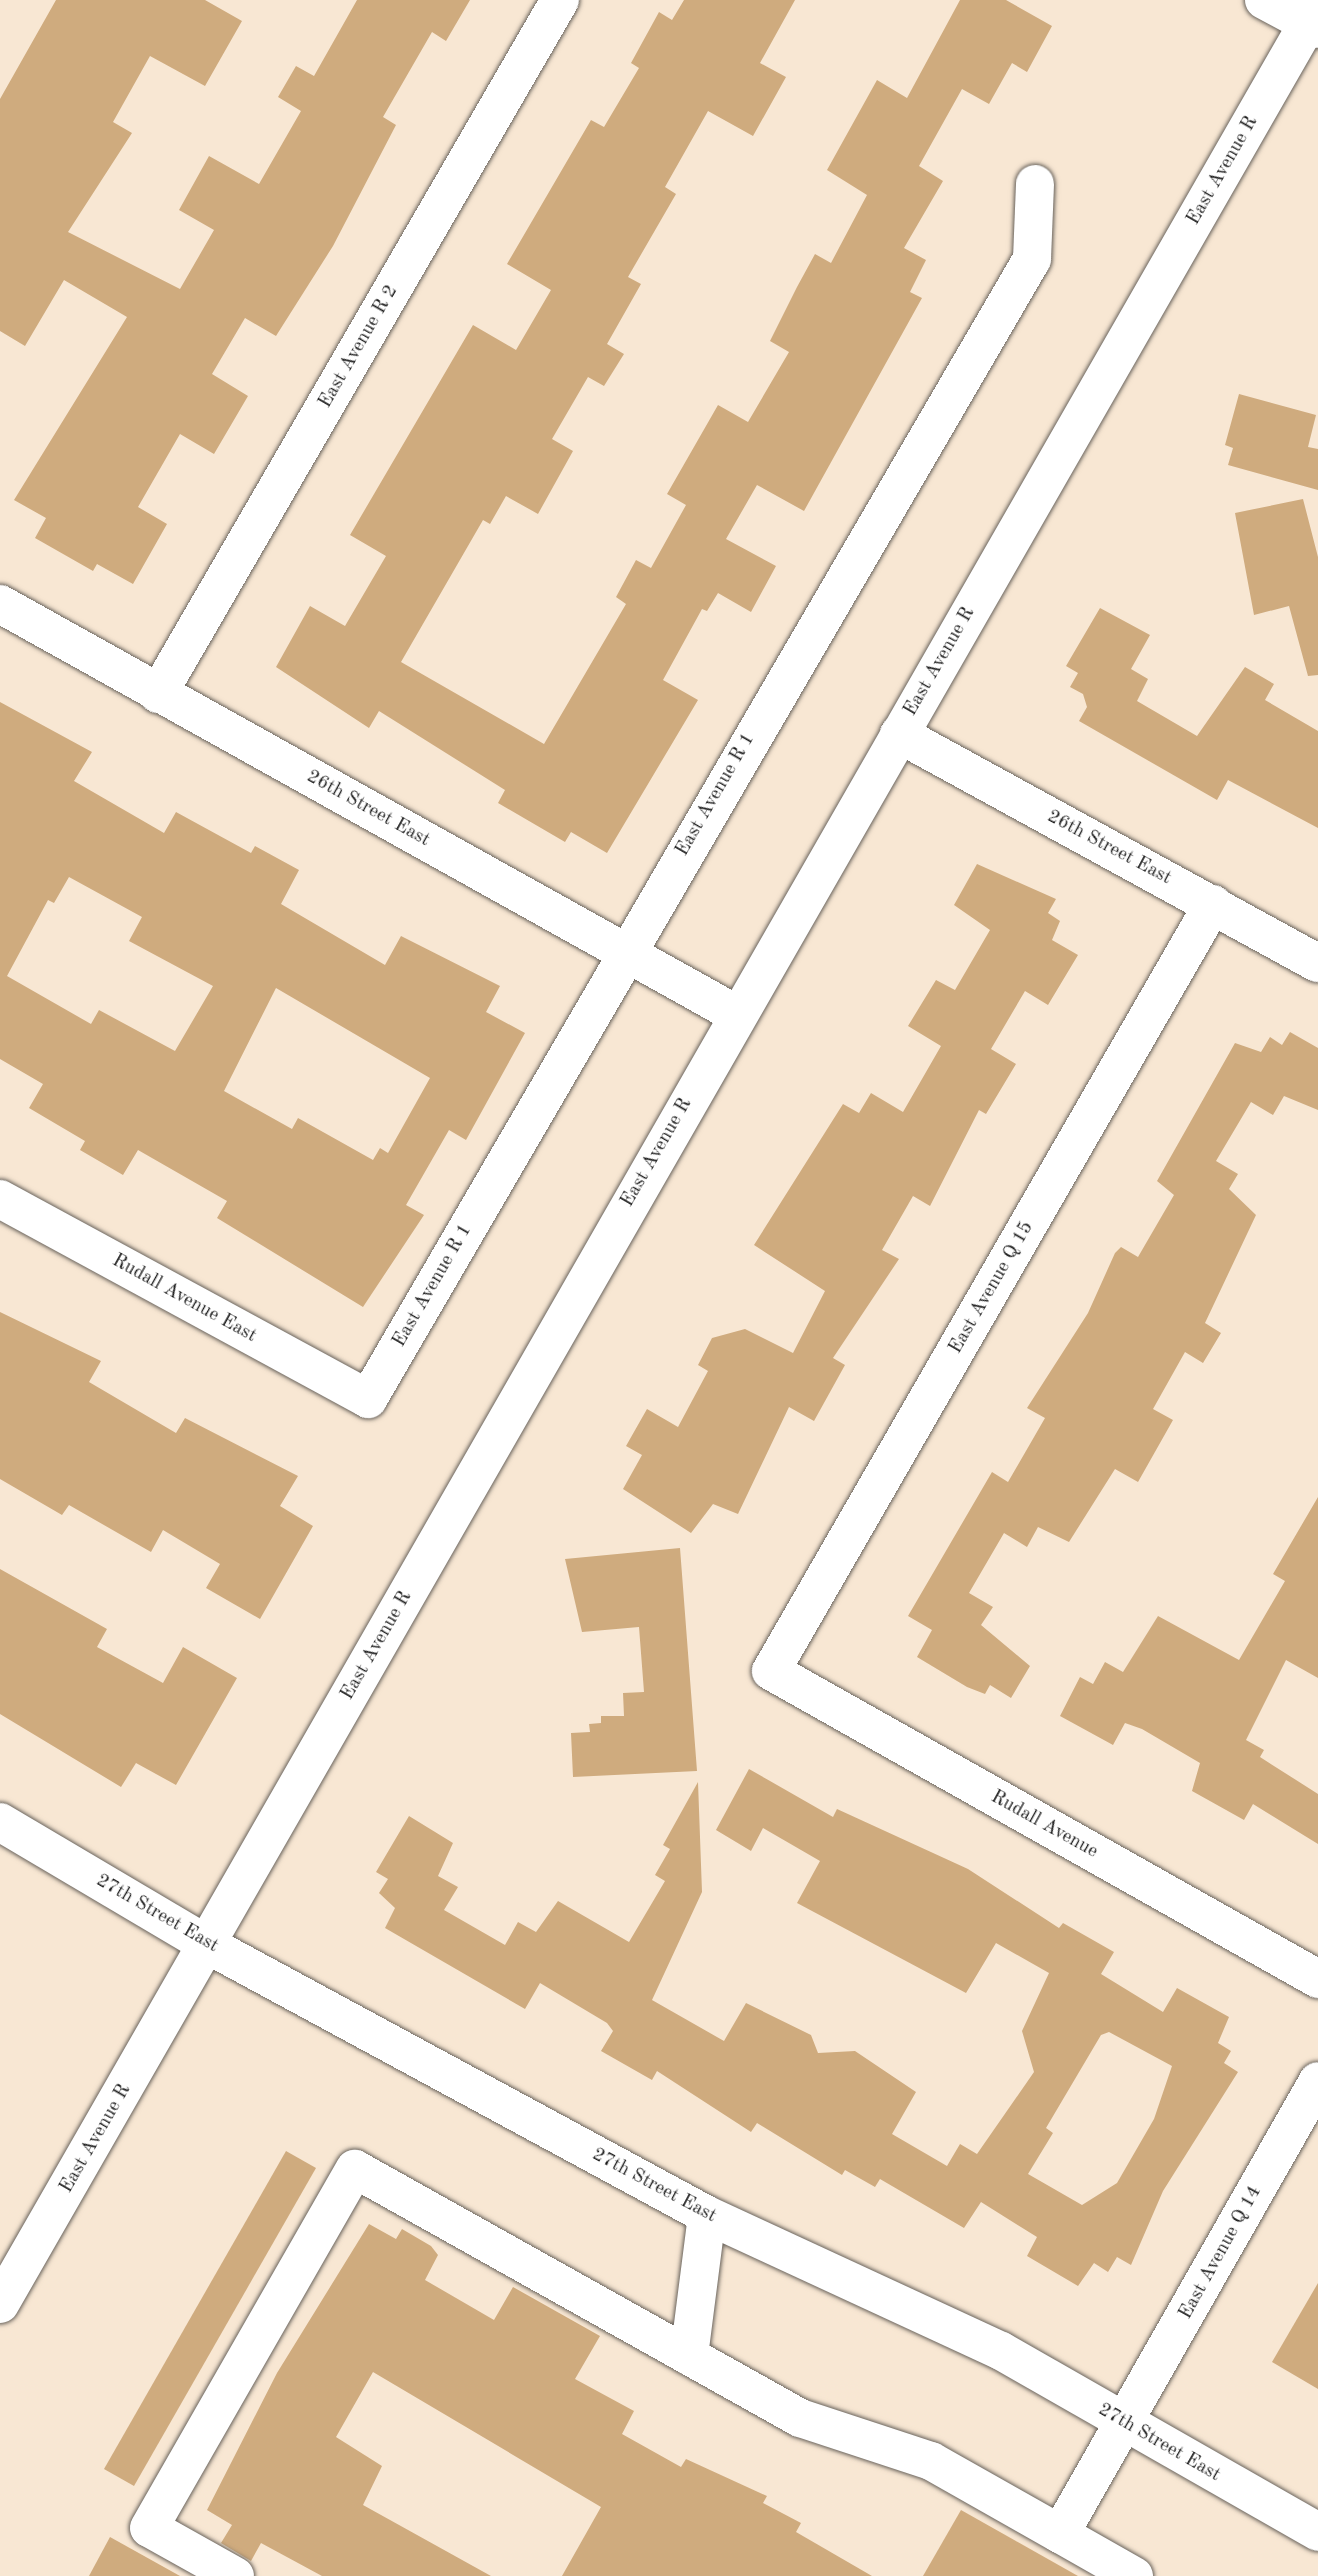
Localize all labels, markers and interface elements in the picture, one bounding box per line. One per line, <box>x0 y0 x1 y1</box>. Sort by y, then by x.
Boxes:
street label: East Avenue R <box>1183 112 1263 230</box>
street label: East Avenue R 2 <box>315 281 403 413</box>
street label: East Avenue R <box>900 603 980 721</box>
street label: East Avenue R 1 <box>672 729 760 861</box>
street label: 26th Street East <box>302 766 434 852</box>
street label: 26th Street East <box>1043 806 1175 890</box>
street label: East Avenue R <box>617 1094 697 1212</box>
street label: East Avenue Q 15 <box>945 1218 1039 1358</box>
street label: East Avenue R 1 <box>389 1220 477 1352</box>
street label: Rudall Avenue East <box>108 1250 260 1348</box>
street label: East Avenue R <box>337 1587 417 1705</box>
street label: Rudall Avenue <box>986 1786 1102 1864</box>
street label: 27th Street East <box>92 1870 222 1958</box>
street label: East Avenue R <box>56 2080 136 2198</box>
street label: 27th Street East <box>588 2144 720 2228</box>
street label: East Avenue Q 14 <box>1175 2182 1267 2324</box>
street label: 27th Street East <box>1094 2399 1224 2487</box>

